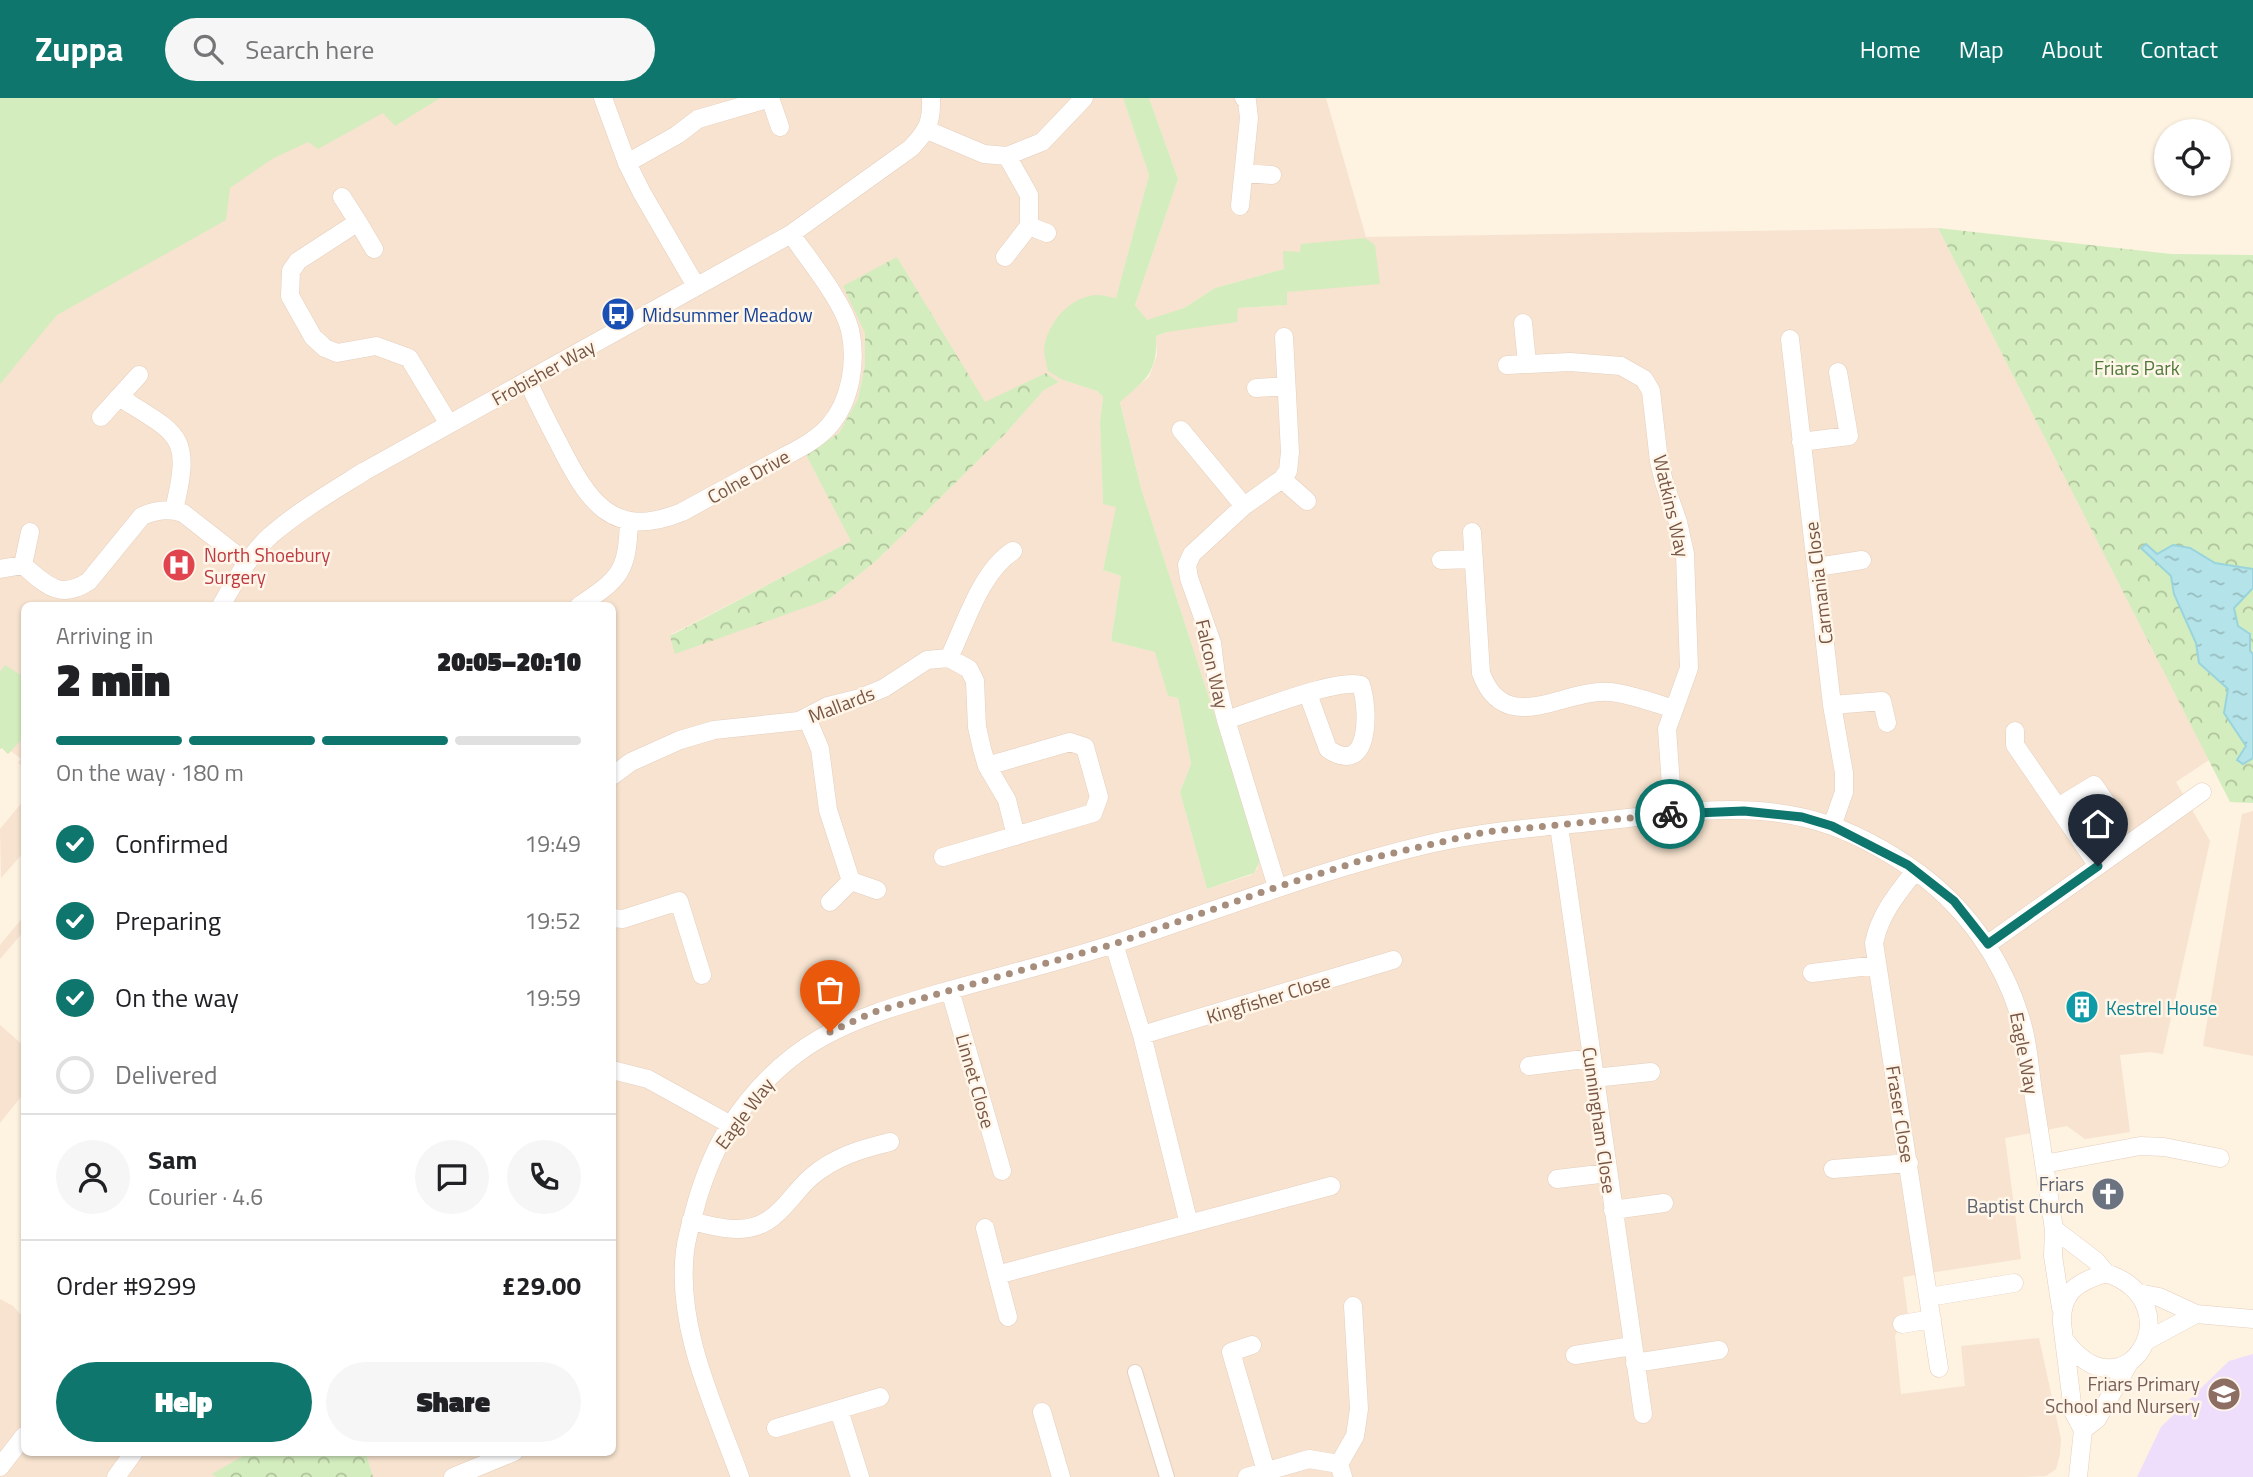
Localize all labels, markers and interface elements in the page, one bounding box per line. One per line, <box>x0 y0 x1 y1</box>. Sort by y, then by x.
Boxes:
search box <box>165 18 655 81</box>
text: Zuppa <box>35 24 123 74</box>
icon: search <box>189 30 227 68</box>
text: Search here <box>245 30 374 69</box>
text: Home <box>1860 31 1921 67</box>
text: Map <box>1959 31 2004 67</box>
text: About <box>2042 31 2102 67</box>
text: Contact <box>2140 31 2218 67</box>
map controls <box>2154 119 2231 196</box>
button: locate <box>2154 119 2231 196</box>
bus stop icon: Midsummer Meadow <box>599 295 637 333</box>
place label: Midsummer Meadow <box>642 300 813 329</box>
street label: Frobisher Way <box>486 332 600 412</box>
park label: Friars Park <box>2094 353 2180 382</box>
street label: Colne Drive <box>702 441 794 511</box>
street label: Watkins Way <box>1646 452 1698 560</box>
street label: Carmania Close <box>1796 520 1840 646</box>
place label: North Shoebury Surgery <box>204 540 330 591</box>
hospital icon: North Shoebury Surgery <box>160 546 198 584</box>
street label: Falcon Way <box>1189 616 1237 712</box>
text: Arriving in <box>56 618 153 653</box>
text: 20:05–20:10 <box>437 642 581 681</box>
text: 2 min <box>56 644 170 714</box>
street label: Mallards <box>804 678 879 730</box>
text: On the way · 180 m <box>56 755 244 790</box>
courier <box>1635 779 1705 849</box>
pin <box>2068 794 2128 866</box>
icon: bike <box>1651 795 1689 833</box>
icon: home <box>2079 805 2117 843</box>
text: Confirmed <box>115 824 229 863</box>
icon: check <box>56 825 94 863</box>
text: 19:49 <box>524 826 581 861</box>
text: Preparing <box>115 901 221 940</box>
icon: check <box>56 902 94 940</box>
text: 19:52 <box>524 903 581 938</box>
pin <box>800 960 860 1032</box>
street label: Kingfisher Close <box>1203 965 1333 1031</box>
icon: bag <box>811 971 849 1009</box>
text: On the way <box>115 978 239 1017</box>
icon: check <box>56 979 94 1017</box>
text: 19:59 <box>524 980 581 1015</box>
building icon: Kestrel House <box>2063 988 2101 1026</box>
place label: Kestrel House <box>2106 993 2217 1022</box>
street label: Eagle Way <box>2003 1009 2047 1097</box>
street label: Linnet Close <box>949 1030 1003 1132</box>
street label: Cunningham Close <box>1575 1045 1625 1195</box>
text: Delivered <box>115 1055 218 1094</box>
street label: Fraser Close <box>1879 1063 1923 1165</box>
street label: Eagle Way <box>707 1071 781 1155</box>
button: person <box>56 1140 130 1214</box>
text: Sam <box>148 1140 197 1179</box>
button: chat <box>415 1140 489 1214</box>
button: phone <box>507 1140 581 1214</box>
place label: Friars Baptist Church <box>1967 1169 2084 1220</box>
church icon: Friars Baptist Church <box>2089 1175 2127 1213</box>
text: Courier · 4.6 <box>148 1179 263 1214</box>
text: Order #9299 <box>56 1266 196 1305</box>
text: £29.00 <box>502 1266 581 1305</box>
button: Help <box>56 1362 312 1442</box>
button: Share <box>326 1362 581 1442</box>
place label: Friars Primary School and Nursery <box>2045 1369 2200 1420</box>
school or university icon: Friars Primary School and Nursery <box>2205 1375 2243 1413</box>

